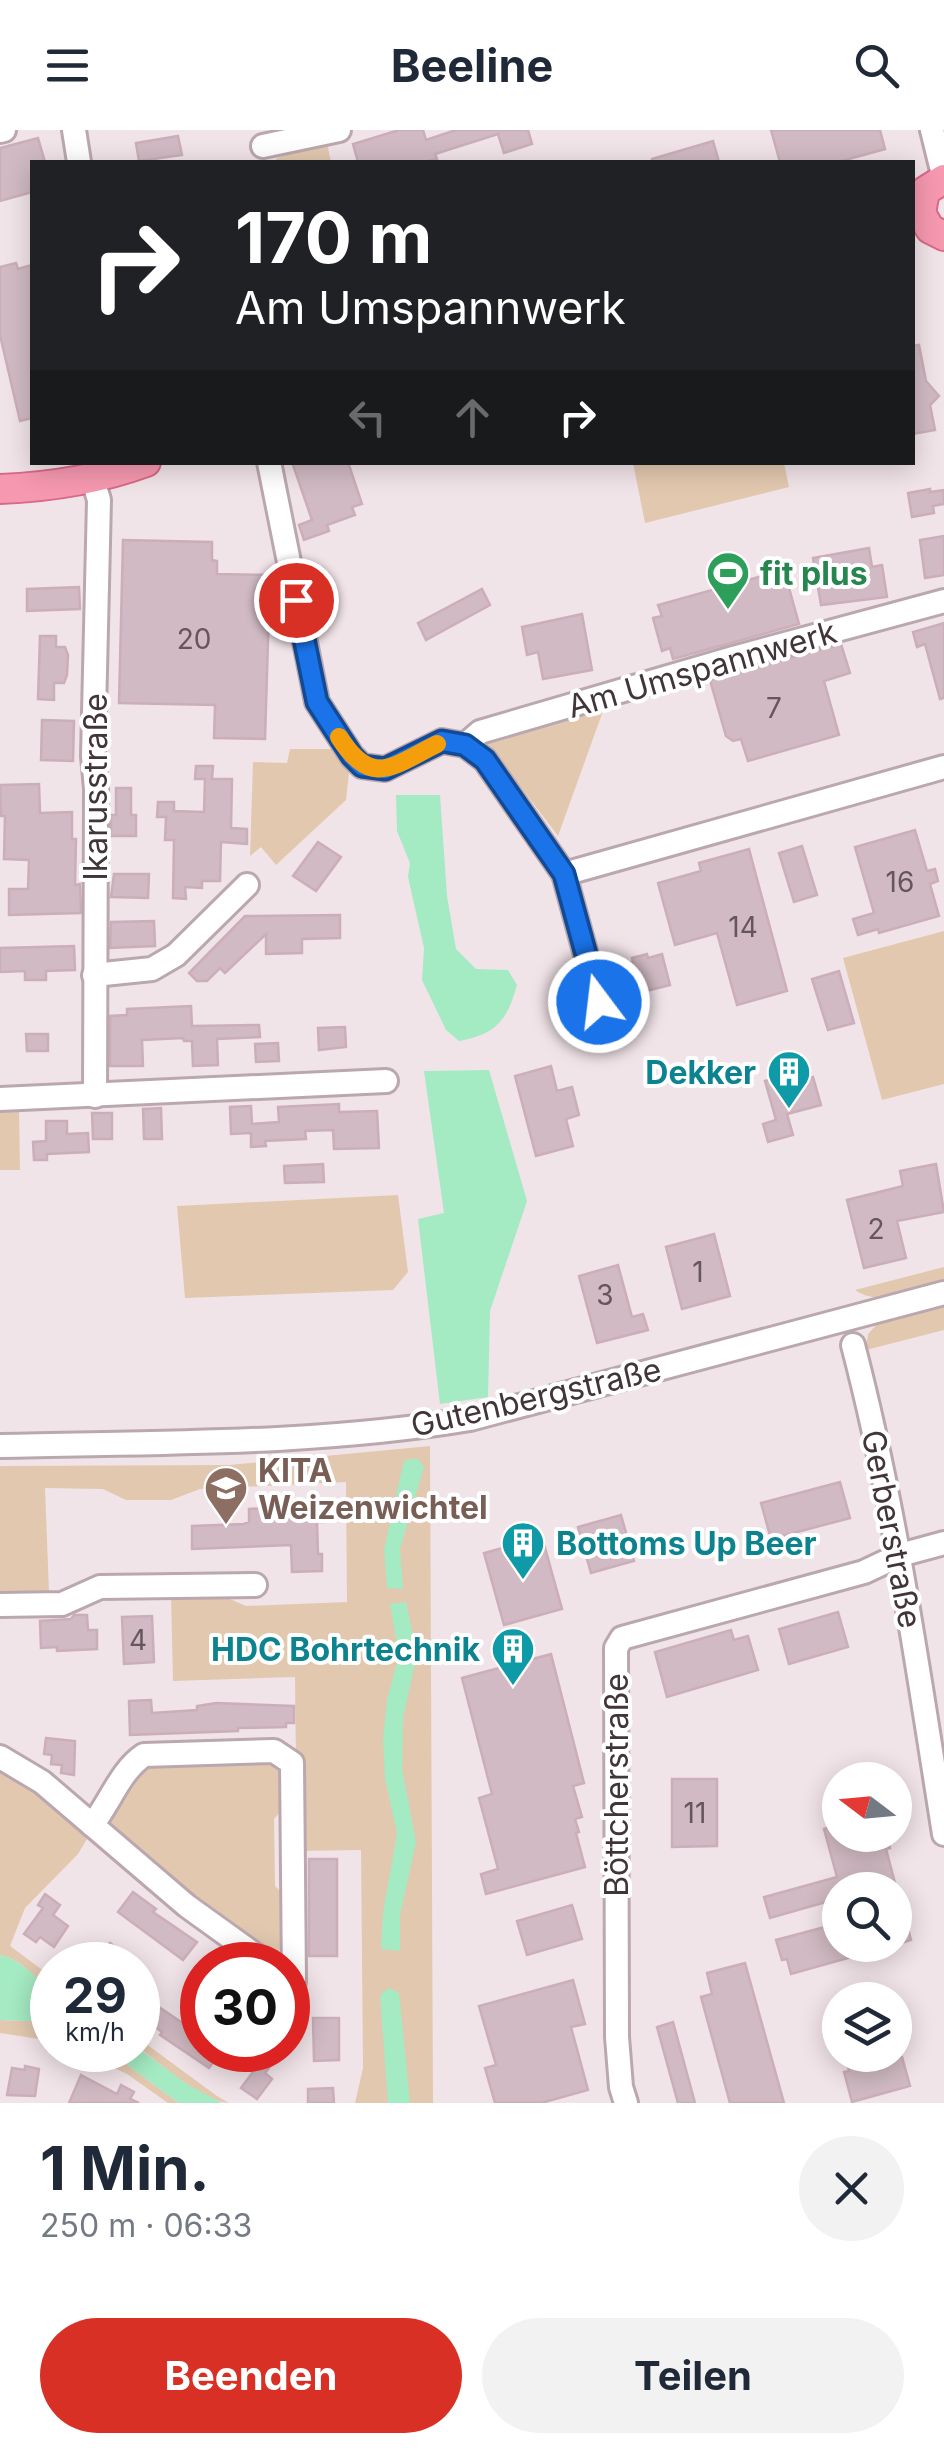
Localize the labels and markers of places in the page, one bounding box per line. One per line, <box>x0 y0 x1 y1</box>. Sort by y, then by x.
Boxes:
sports icon: fit plus <box>705 550 751 611</box>
place label: fit plus <box>760 554 868 593</box>
pin <box>254 558 339 643</box>
building icon: Dekker <box>766 1049 812 1110</box>
place label: Dekker <box>645 1053 756 1092</box>
place label: KITA Weizenwichtel <box>258 1451 488 1527</box>
school or university icon: KITA Weizenwichtel <box>203 1465 249 1526</box>
building icon: Bottoms Up Beer <box>500 1520 546 1581</box>
place label: Bottoms Up Beer <box>556 1524 817 1563</box>
building icon: HDC Bohrtechnik <box>490 1626 536 1687</box>
place label: HDC Bohrtechnik <box>211 1630 480 1669</box>

